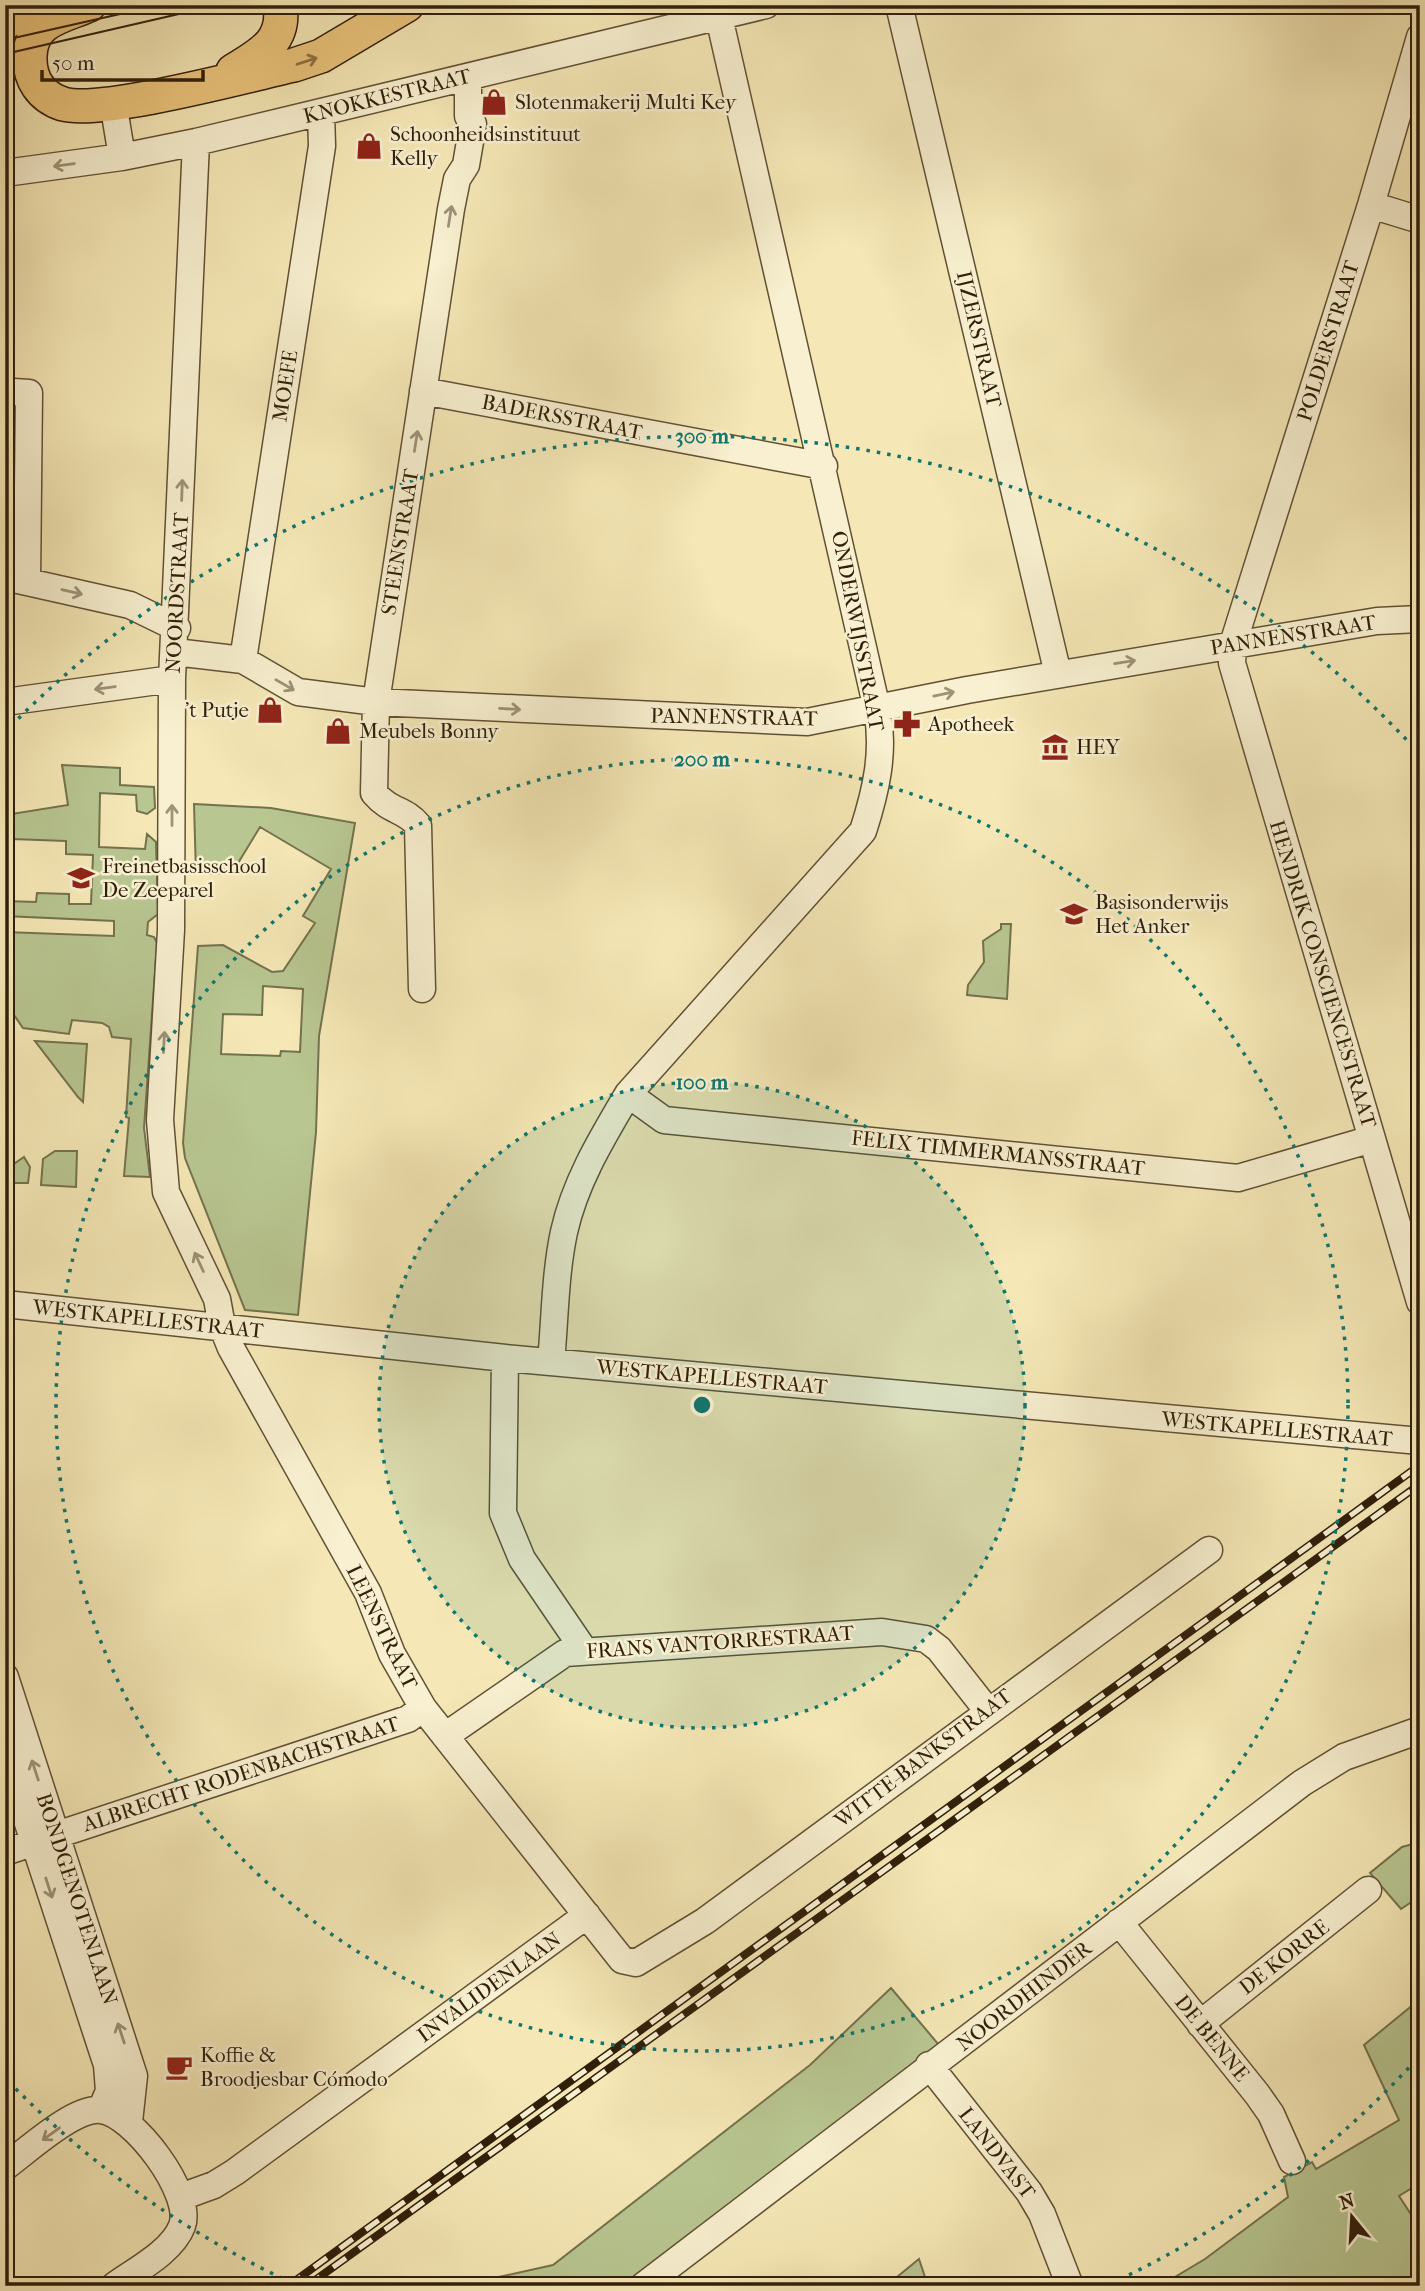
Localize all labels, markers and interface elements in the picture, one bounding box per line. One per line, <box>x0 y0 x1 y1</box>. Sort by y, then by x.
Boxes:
scale bar <box>42 38 203 82</box>
text: 50 m <box>52 51 95 75</box>
one-way arrow <box>295 53 317 66</box>
street label: KNOKKESTRAAT <box>301 63 474 128</box>
shop icon: Slotenmakerij Multi Key <box>479 87 509 117</box>
place label: Slotenmakerij Multi Key <box>515 90 737 114</box>
place label: Schoonheidsinstituut Kelly <box>390 122 581 170</box>
shop icon: Schoonheidsinstituut Kelly <box>354 131 384 161</box>
one-way arrow <box>53 159 76 172</box>
one-way arrow <box>444 205 457 228</box>
street label: POLDERSTRAAT <box>1292 257 1364 424</box>
street label: IJZERSTRAAT <box>952 268 1007 410</box>
street label: MOEFE <box>267 348 303 424</box>
street label: BADERSSTRAAT <box>480 390 645 444</box>
text: 300 m <box>675 424 729 448</box>
one-way arrow <box>410 430 423 453</box>
street label: STEENSTRAAT <box>377 466 424 617</box>
one-way arrow <box>175 478 189 501</box>
street label: NOORDSTRAAT <box>161 511 193 674</box>
street label: ONDERWIJSSTRAAT <box>827 529 889 734</box>
one-way arrow <box>60 585 83 599</box>
street label: PANNENSTRAAT <box>1209 610 1378 660</box>
one-way arrow <box>1113 655 1136 668</box>
one-way arrow <box>275 678 295 692</box>
one-way arrow <box>94 682 117 695</box>
one-way arrow <box>932 687 955 701</box>
shop icon: 't Putje <box>255 695 285 725</box>
place label: 't Putje <box>185 698 249 722</box>
one-way arrow <box>498 703 521 716</box>
street label: PANNENSTRAAT <box>650 704 819 730</box>
pharmacy icon: Apotheek <box>892 709 922 739</box>
place label: Apotheek <box>927 712 1014 736</box>
shop icon: Meubels Bonny <box>323 716 353 746</box>
place label: Meubels Bonny <box>359 719 499 743</box>
museum icon: HEY <box>1040 732 1070 762</box>
place label: HEY <box>1076 735 1120 759</box>
text: 200 m <box>674 747 731 771</box>
one-way arrow <box>165 804 179 827</box>
street label: HENDRIK CONSCIENCESTRAAT <box>1265 817 1382 1132</box>
place label: Freinetbasisschool De Zeeparel <box>102 854 267 902</box>
school or university icon: Freinetbasisschool De Zeeparel <box>66 863 96 893</box>
place label: Basisonderwijs Het Anker <box>1095 890 1229 938</box>
school or university icon: Basisonderwijs Het Anker <box>1059 899 1089 929</box>
one-way arrow <box>158 1031 171 1054</box>
text: 100 m <box>676 1070 729 1094</box>
street label: FELIX TIMMERMANSSTRAAT <box>850 1126 1147 1180</box>
one-way arrow <box>192 1252 205 1273</box>
street label: WESTKAPELLESTRAAT <box>30 1295 265 1343</box>
street label: WESTKAPELLESTRAAT <box>594 1355 829 1399</box>
centre of rings <box>690 1393 714 1417</box>
street label: WESTKAPELLESTRAAT <box>1159 1407 1394 1451</box>
street label: LEENSTRAAT <box>342 1561 423 1694</box>
street label: FRANS VANTORRESTRAAT <box>585 1621 855 1663</box>
street label: WITTE-BANKSTRAAT <box>829 1683 1017 1833</box>
street label: ALBRECHT RODENBACHSTRAAT <box>79 1711 403 1837</box>
one-way arrow <box>28 1759 41 1781</box>
street label: BONDGENOTENLAAN <box>31 1790 123 2008</box>
one-way arrow <box>44 1876 56 1898</box>
street label: DE KORRE <box>1234 1914 1334 1999</box>
street label: INVALIDENLAAN <box>412 1927 566 2047</box>
street label: NOORDHINDER <box>952 1936 1097 2056</box>
street label: DE BENNE <box>1170 1990 1254 2086</box>
one-way arrow <box>113 2022 126 2044</box>
place label: Koffie & Broodjesbar Cómodo <box>200 2043 388 2091</box>
cafe icon: Koffie & Broodjesbar Cómodo <box>164 2052 194 2082</box>
street label: LANDVAST <box>954 2103 1041 2204</box>
one-way arrow <box>42 2126 61 2141</box>
north arrow <box>1316 2182 1386 2252</box>
text: N <box>1337 2189 1358 2214</box>

